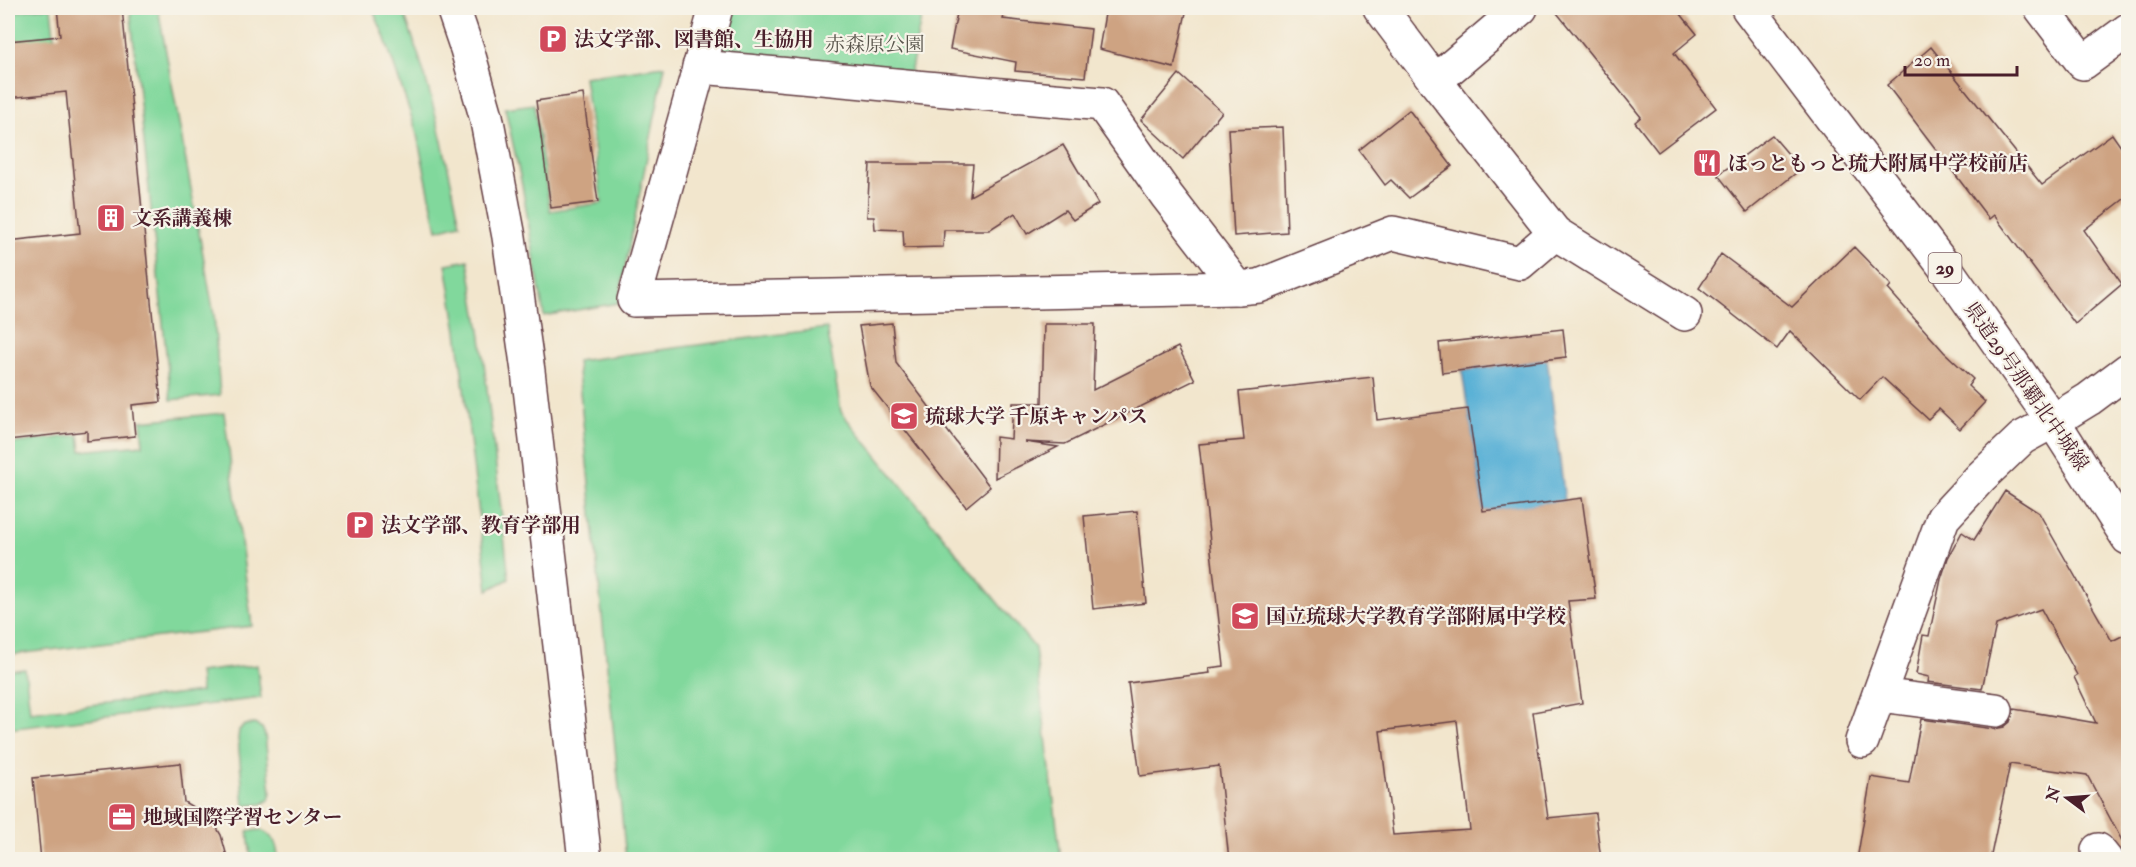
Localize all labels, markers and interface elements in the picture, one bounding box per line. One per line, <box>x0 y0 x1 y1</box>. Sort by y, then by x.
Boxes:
parking icon: 法文学部、図書館、生協用 <box>537 23 569 55</box>
place label: 法文学部、図書館、生協用 <box>574 27 814 52</box>
park label: 赤森原公園 <box>825 32 925 57</box>
scale bar <box>1905 39 2018 77</box>
text: 20 m <box>1914 49 1950 72</box>
restaurant icon: ほっともっと琉大附属中学校前店 <box>1691 147 1723 179</box>
place label: ほっともっと琉大附属中学校前店 <box>1728 151 2028 176</box>
building icon: 文系講義棟 <box>95 202 127 234</box>
place label: 文系講義棟 <box>132 206 232 231</box>
road number: 29 <box>1928 253 1962 283</box>
street label: 県道29号那覇北中城線 <box>1959 297 2094 476</box>
school or university icon: 琉球大学 千原キャンパス <box>888 400 920 432</box>
place label: 琉球大学 千原キャンパス <box>925 404 1148 429</box>
parking icon: 法文学部、教育学部用 <box>344 509 376 541</box>
place label: 法文学部、教育学部用 <box>381 513 581 538</box>
school or university icon: 国立琉球大学教育学部附属中学校 <box>1229 600 1261 632</box>
place label: 国立琉球大学教育学部附属中学校 <box>1266 604 1566 629</box>
north arrow <box>2037 768 2097 828</box>
text: N <box>2042 784 2065 805</box>
office icon: 地域国際学習センター <box>106 801 138 833</box>
place label: 地域国際学習センター <box>143 805 342 830</box>

